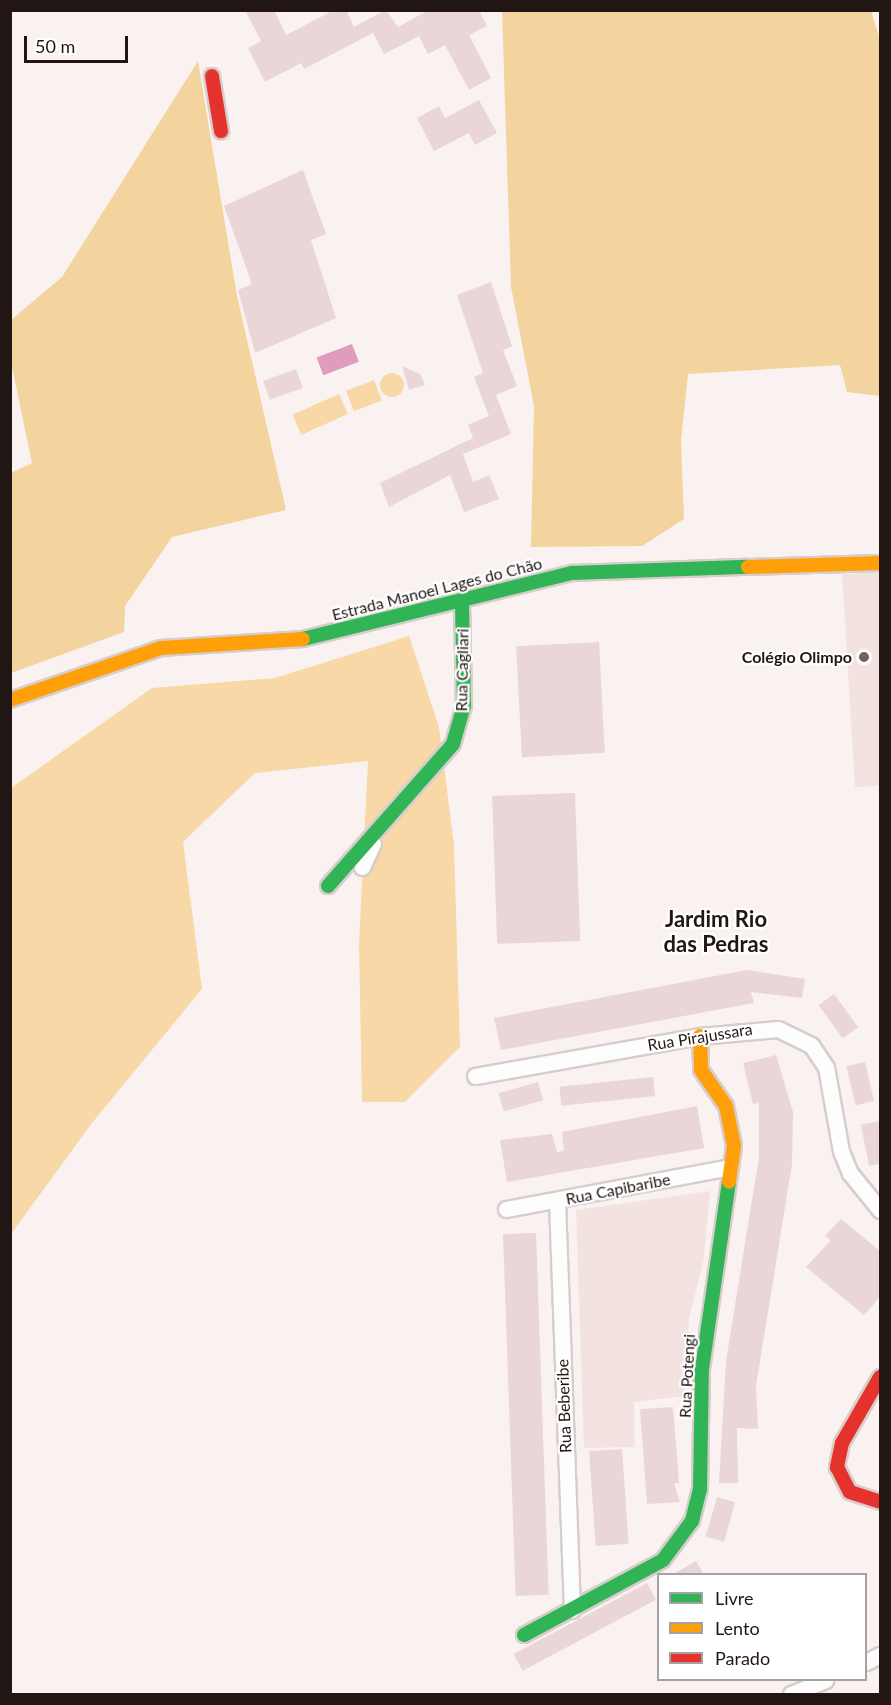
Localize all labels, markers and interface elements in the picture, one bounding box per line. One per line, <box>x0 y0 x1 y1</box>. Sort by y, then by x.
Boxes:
scale bar <box>27 24 130 62</box>
text: 50 m <box>35 35 75 57</box>
street label: Estrada Manoel Lages do Chão <box>330 554 544 624</box>
street label: Rua Cagliari <box>452 628 472 712</box>
place label: Colégio Olimpo <box>742 647 852 667</box>
marker: Colégio Olimpo <box>857 650 871 664</box>
district label: Jardim Rio das Pedras <box>664 905 768 956</box>
street label: Rua Pirajussara <box>646 1019 754 1055</box>
street label: Rua Capibaribe <box>564 1169 672 1209</box>
street label: Rua Potengi <box>675 1334 699 1418</box>
street label: Rua Beberibe <box>553 1359 575 1453</box>
legend <box>657 1573 867 1681</box>
text: Livre <box>715 1587 754 1609</box>
text: Lento <box>715 1617 760 1639</box>
text: Parado <box>715 1647 770 1669</box>

